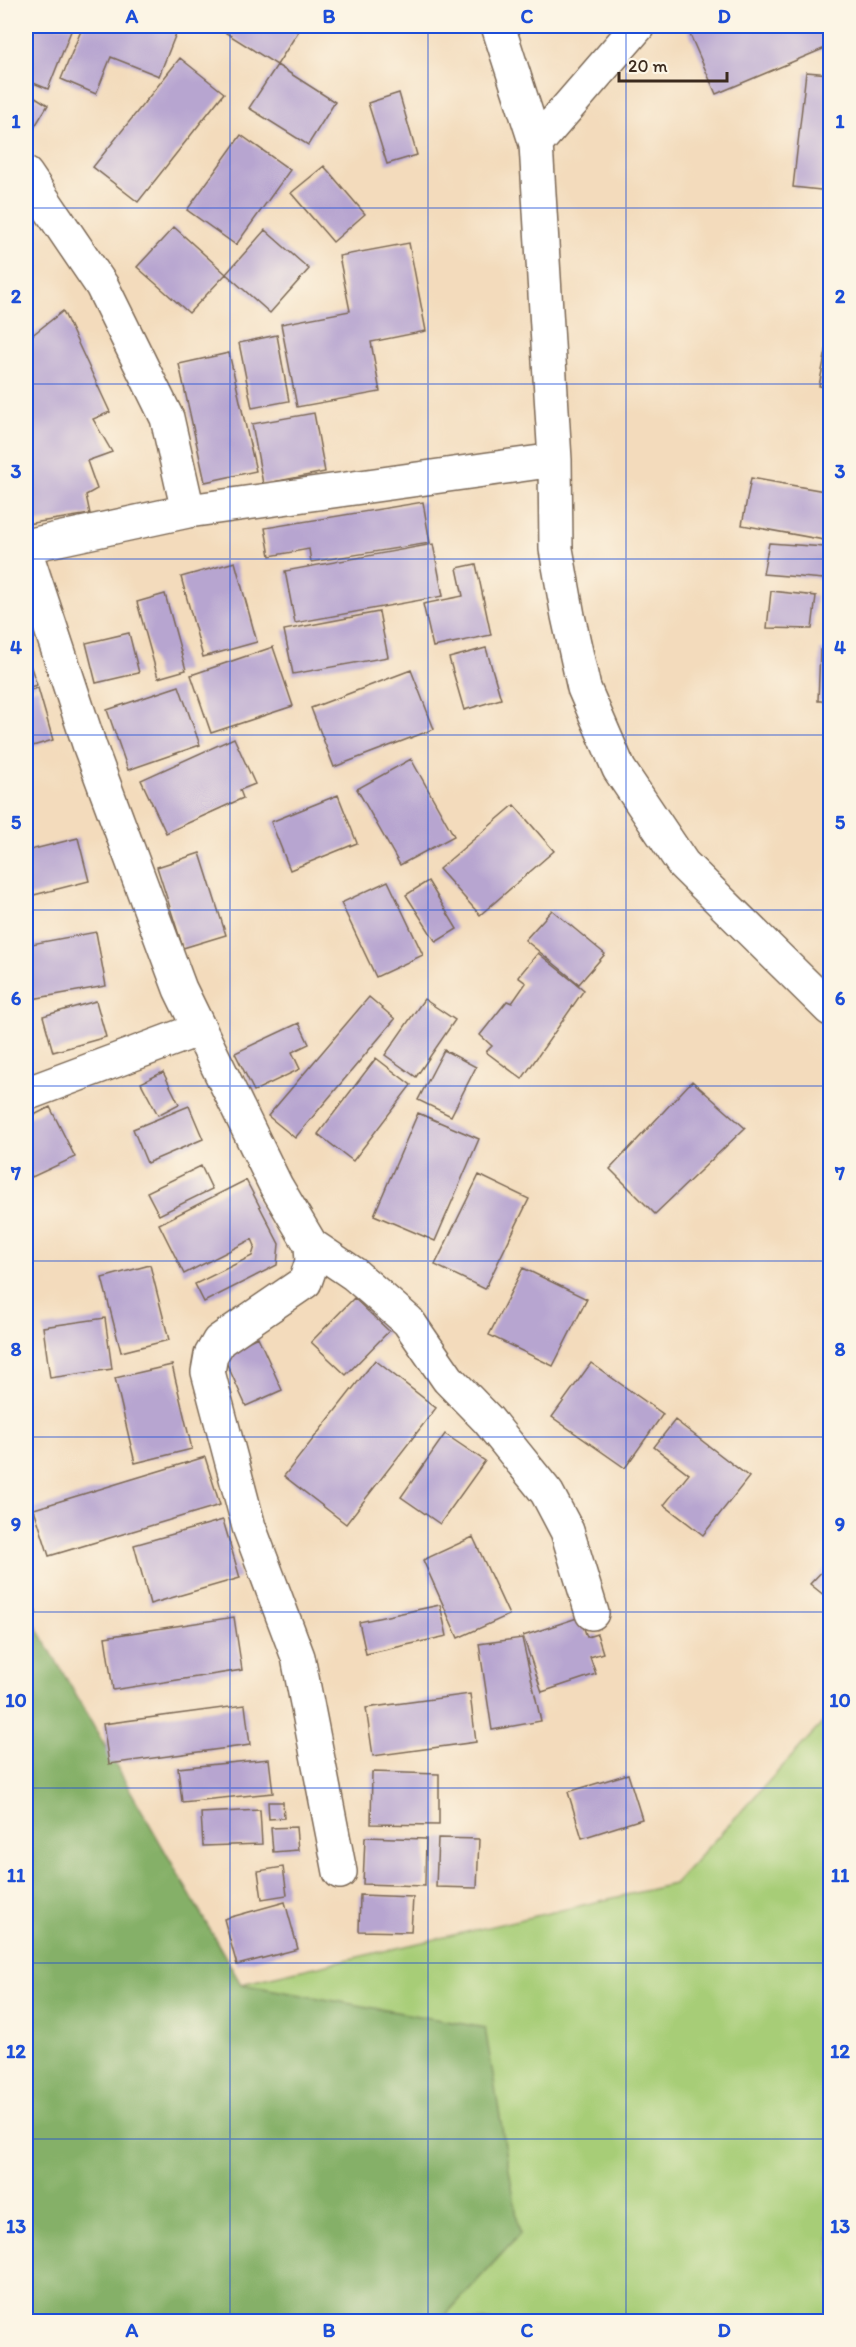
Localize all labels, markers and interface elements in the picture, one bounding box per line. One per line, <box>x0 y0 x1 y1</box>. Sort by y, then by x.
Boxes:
text: A <box>125 4 139 28</box>
text: B <box>323 4 336 28</box>
text: C <box>521 4 534 28</box>
text: D <box>717 4 731 28</box>
scale bar <box>619 45 727 83</box>
text: 20 m <box>628 55 668 77</box>
text: 1 <box>11 109 21 133</box>
text: 1 <box>835 109 845 133</box>
text: 2 <box>11 284 22 308</box>
text: 2 <box>835 284 846 308</box>
text: 3 <box>11 459 22 483</box>
text: 3 <box>835 459 846 483</box>
text: 4 <box>10 635 22 659</box>
text: 4 <box>834 635 846 659</box>
text: 5 <box>11 810 22 834</box>
text: 5 <box>835 810 846 834</box>
text: 6 <box>11 986 22 1010</box>
text: 6 <box>835 986 846 1010</box>
text: 7 <box>10 1161 21 1185</box>
text: 7 <box>834 1161 845 1185</box>
text: 8 <box>11 1337 22 1361</box>
text: 8 <box>835 1337 846 1361</box>
text: 9 <box>11 1512 21 1536</box>
text: 9 <box>835 1512 845 1536</box>
text: 10 <box>5 1688 27 1712</box>
text: 10 <box>829 1688 851 1712</box>
text: 11 <box>7 1863 26 1887</box>
text: 11 <box>831 1863 850 1887</box>
text: 12 <box>6 2039 26 2063</box>
text: 12 <box>830 2039 850 2063</box>
text: 13 <box>6 2214 26 2238</box>
text: 13 <box>830 2214 850 2238</box>
text: A <box>125 2318 139 2342</box>
text: B <box>323 2318 336 2342</box>
text: C <box>521 2318 534 2342</box>
text: D <box>717 2318 731 2342</box>

